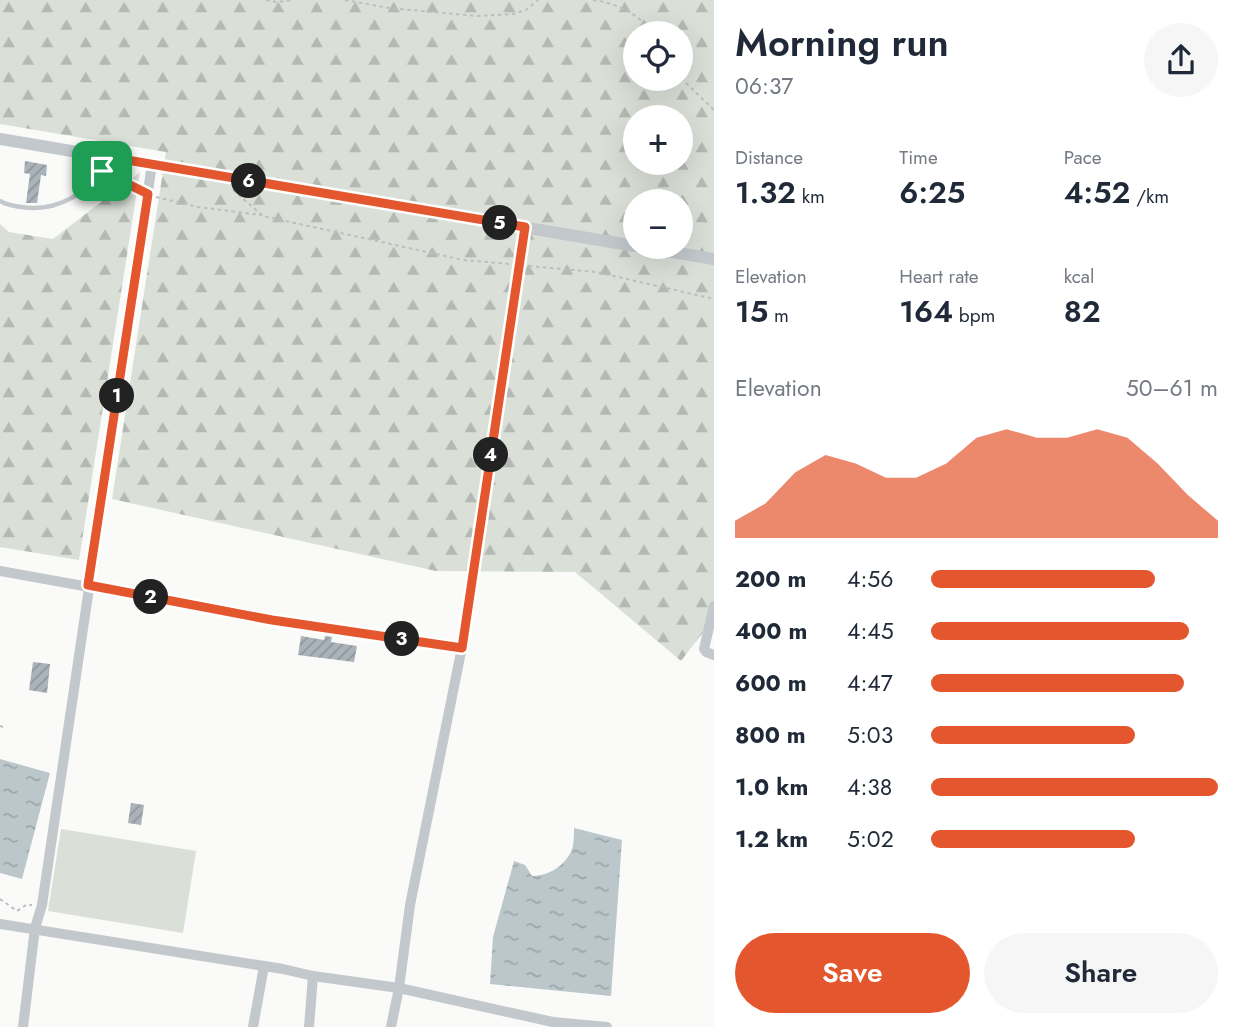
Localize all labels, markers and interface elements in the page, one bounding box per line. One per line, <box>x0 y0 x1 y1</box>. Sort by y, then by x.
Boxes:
text: Morning run <box>735 15 949 70</box>
map controls <box>623 21 693 259</box>
button: locate <box>623 21 693 91</box>
button: share <box>1144 23 1218 97</box>
text: 06:37 <box>735 69 793 103</box>
button: + <box>623 105 693 175</box>
pin <box>72 141 132 201</box>
text: Distance <box>735 144 803 171</box>
text: Time <box>899 144 938 171</box>
text: Pace <box>1064 144 1102 171</box>
icon: arrive <box>83 152 121 190</box>
pin: 6 <box>232 164 266 198</box>
text: 6 <box>242 167 255 194</box>
text: 1.32 <box>735 171 796 214</box>
text: 6:25 <box>899 171 965 214</box>
text: 4:52 <box>1064 171 1130 214</box>
text: km <box>796 183 825 210</box>
text: /km <box>1130 183 1169 210</box>
button: − <box>623 189 693 259</box>
pin: 5 <box>482 206 518 241</box>
text: 5 <box>493 209 506 236</box>
text: Elevation <box>735 263 807 290</box>
text: Heart rate <box>899 263 979 290</box>
text: kcal <box>1064 263 1094 290</box>
text: 15 <box>735 290 768 333</box>
text: 164 <box>899 290 953 333</box>
text: 82 <box>1064 290 1101 333</box>
text: m <box>768 302 789 329</box>
text: bpm <box>953 302 995 329</box>
text: Elevation <box>735 371 822 405</box>
text: 50–61 m <box>1126 371 1218 405</box>
pin: 1 <box>100 378 134 414</box>
text: 1 <box>112 382 121 409</box>
pin: 4 <box>474 438 508 472</box>
text: 4 <box>484 441 497 468</box>
text: 200 m <box>735 562 806 596</box>
text: 4:56 <box>847 562 894 596</box>
pin: 2 <box>134 580 168 614</box>
text: 2 <box>144 583 157 610</box>
text: 400 m <box>735 614 807 648</box>
text: 4:45 <box>847 614 894 648</box>
pin: 3 <box>384 622 420 656</box>
text: 3 <box>396 625 407 652</box>
text: 600 m <box>735 666 807 700</box>
text: 4:47 <box>847 666 893 700</box>
text: 800 m <box>735 718 806 752</box>
text: 5:03 <box>847 718 893 752</box>
text: 1.0 km <box>735 770 808 804</box>
text: 4:38 <box>847 770 892 804</box>
text: 1.2 km <box>735 822 808 856</box>
text: 5:02 <box>847 822 894 856</box>
button: Save <box>735 933 970 1013</box>
button: Share <box>984 933 1218 1013</box>

